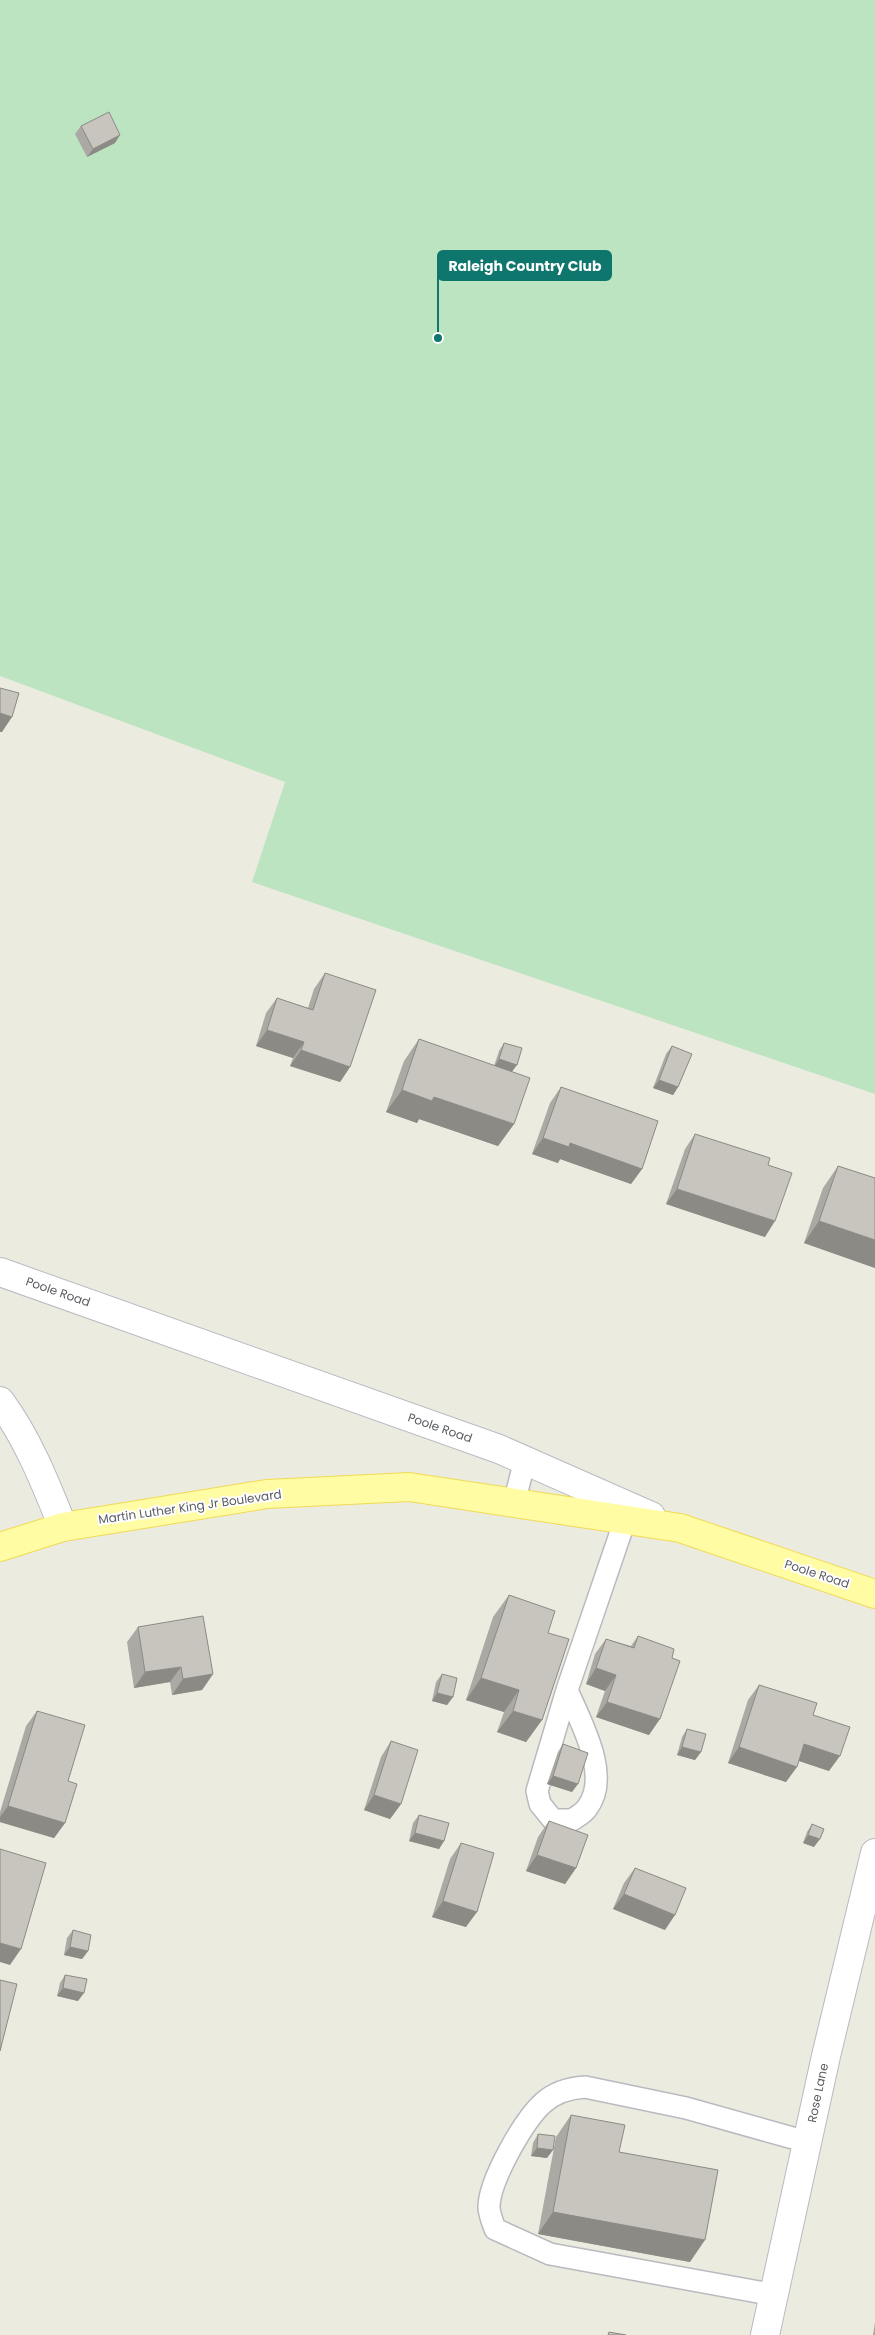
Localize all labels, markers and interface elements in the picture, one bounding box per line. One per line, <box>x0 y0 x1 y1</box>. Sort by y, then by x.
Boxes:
callout: Raleigh Country Club <box>438 251 611 280</box>
text: Raleigh Country Club <box>448 256 602 276</box>
street label: Poole Road <box>24 1273 93 1310</box>
street label: Poole Road <box>406 1409 475 1446</box>
street label: Martin Luther King Jr Boulevard <box>97 1485 283 1528</box>
street label: Poole Road <box>783 1555 852 1592</box>
street label: Rose Lane <box>803 2062 832 2124</box>

